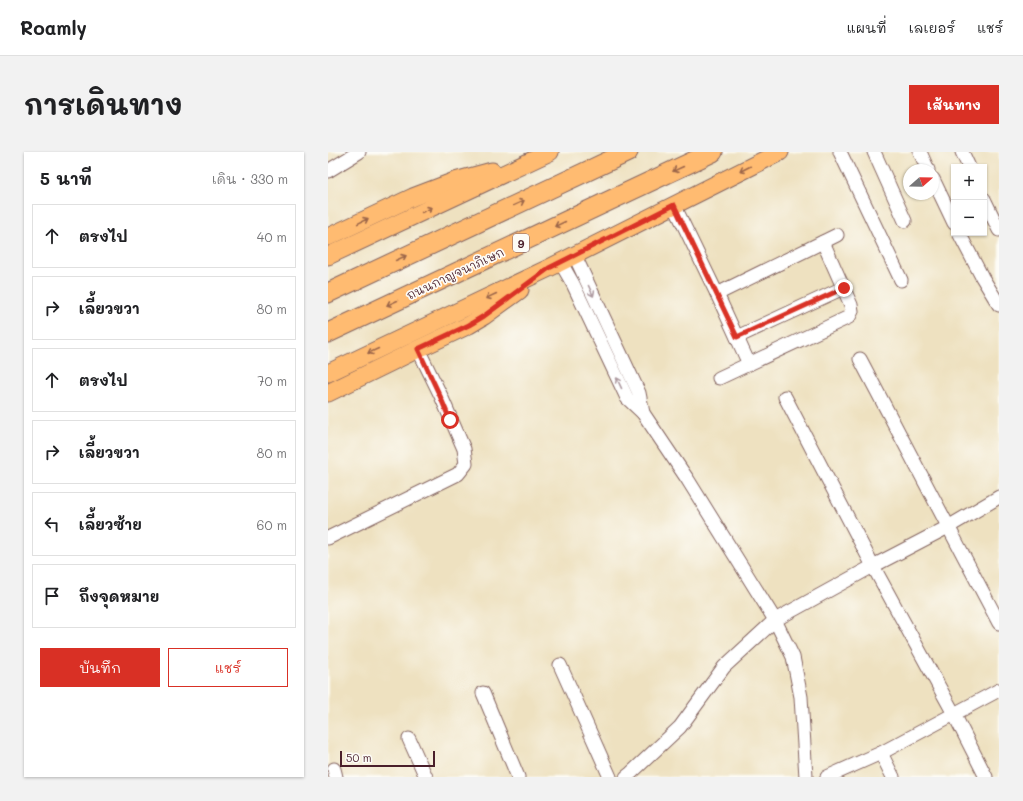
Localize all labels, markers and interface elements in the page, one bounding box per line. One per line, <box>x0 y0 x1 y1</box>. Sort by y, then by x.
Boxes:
text: Roamly <box>20 15 87 40</box>
text: แผนที่ <box>847 18 887 37</box>
text: เลเยอร์ <box>909 18 955 37</box>
text: แชร์ <box>977 18 1003 37</box>
button: เส้นทาง <box>909 85 999 124</box>
text: การเดินทาง <box>24 86 182 122</box>
north arrow <box>903 164 939 200</box>
map controls <box>951 164 987 236</box>
button: + <box>951 164 987 200</box>
one-way arrow <box>672 166 684 173</box>
one-way arrow <box>740 166 752 174</box>
text: 5 นาที <box>40 167 92 189</box>
text: เดิน · 330 m <box>212 170 288 187</box>
one-way arrow <box>513 199 525 206</box>
button: − <box>951 200 987 236</box>
one-way arrow <box>420 206 432 213</box>
one-way arrow <box>357 217 369 224</box>
one-way arrow <box>554 221 566 228</box>
icon: ahead <box>41 225 63 247</box>
text: ตรงไป <box>79 226 128 246</box>
text: 40 m <box>257 228 287 245</box>
road number: 9 <box>513 234 529 252</box>
street label: ถนนกาญจนาภิเษก <box>404 243 506 303</box>
one-way arrow <box>395 254 407 261</box>
route end <box>835 279 853 297</box>
one-way arrow <box>588 285 595 297</box>
one-way arrow <box>485 293 497 300</box>
icon: right <box>41 297 63 319</box>
text: เลี้ยวขวา <box>79 298 140 318</box>
text: 80 m <box>257 300 287 317</box>
one-way arrow <box>386 300 398 307</box>
one-way arrow <box>368 348 380 355</box>
icon: ahead <box>41 369 63 391</box>
text: ตรงไป <box>79 370 128 390</box>
text: 70 m <box>257 372 287 389</box>
one-way arrow <box>615 377 622 389</box>
route start <box>441 411 459 429</box>
icon: right <box>41 441 63 463</box>
text: เลี้ยวขวา <box>79 442 140 462</box>
text: 80 m <box>257 444 287 461</box>
icon: left <box>41 513 63 535</box>
text: เลี้ยวซ้าย <box>79 514 142 534</box>
text: 60 m <box>257 516 287 533</box>
icon: arrive <box>41 585 63 607</box>
text: ถึงจุดหมาย <box>79 586 159 606</box>
button: บันทึก <box>40 648 160 687</box>
button: แชร์ <box>168 648 288 687</box>
scale bar <box>340 749 435 768</box>
text: 50 m <box>346 750 372 765</box>

